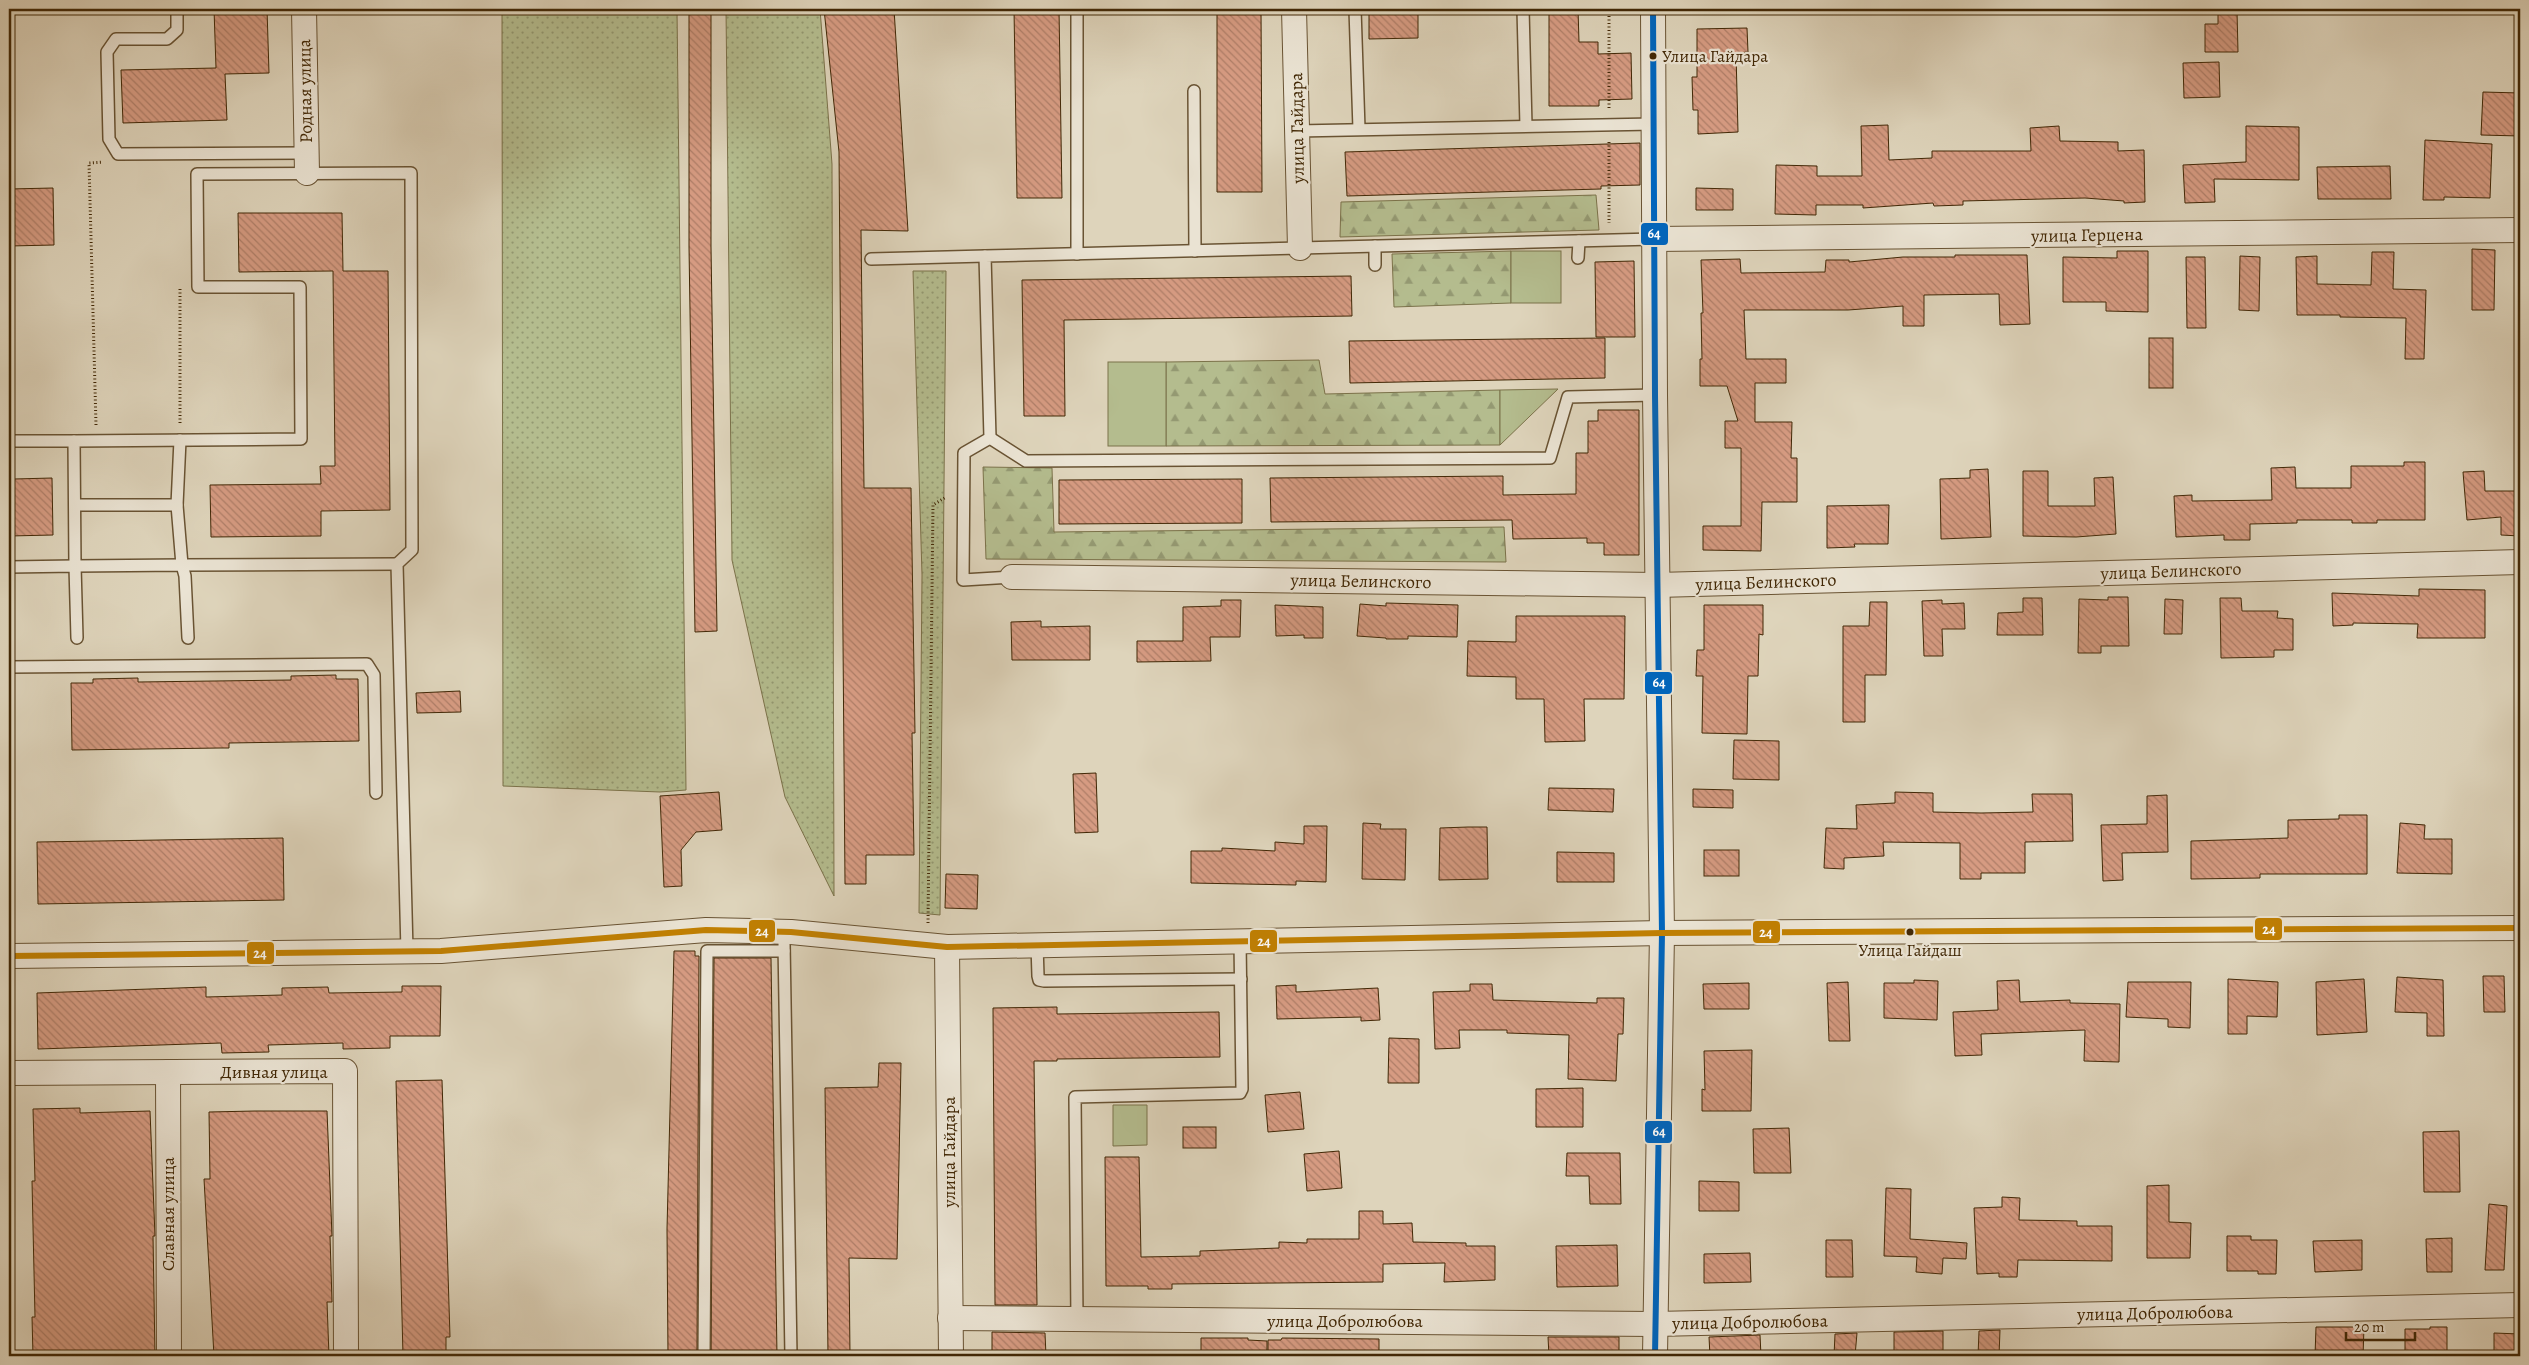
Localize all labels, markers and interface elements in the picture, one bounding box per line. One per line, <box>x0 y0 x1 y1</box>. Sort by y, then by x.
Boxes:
street label: Родная улица <box>292 38 318 143</box>
place label: Улица Гайдара <box>1662 45 1768 68</box>
marker: Улица Гайдара <box>1648 51 1658 61</box>
street label: улица Гайдара <box>1284 72 1310 185</box>
line badge: 64 <box>1640 222 1669 246</box>
street label: улица Герцена <box>2030 222 2144 248</box>
text: 64 <box>1647 224 1661 243</box>
street label: улица Белинского <box>2099 557 2242 585</box>
street label: улица Белинского <box>1289 568 1432 594</box>
street label: улица Белинского <box>1694 568 1837 596</box>
line badge: 64 <box>1644 671 1673 695</box>
text: 64 <box>1652 673 1666 692</box>
line badge: 24 <box>2254 917 2283 941</box>
line badge: 24 <box>748 919 776 943</box>
line badge: 24 <box>1752 920 1781 944</box>
text: 24 <box>2262 920 2276 939</box>
text: 24 <box>755 922 769 941</box>
text: 24 <box>1759 923 1773 942</box>
marker: Улица Гайдаш <box>1905 927 1915 937</box>
line badge: 24 <box>1249 929 1278 953</box>
text: 24 <box>1257 932 1271 951</box>
place label: Улица Гайдаш <box>1858 939 1962 962</box>
line badge: 24 <box>246 941 275 965</box>
text: 24 <box>253 944 267 963</box>
street label: Дивная улица <box>220 1060 328 1084</box>
street label: улица Гайдара <box>937 1096 961 1209</box>
line badge: 64 <box>1644 1120 1673 1144</box>
text: 64 <box>1652 1122 1666 1141</box>
street label: Славная улица <box>156 1156 180 1271</box>
street label: улица Добролюбова <box>2076 1300 2234 1326</box>
street label: улица Добролюбова <box>1266 1309 1424 1333</box>
street label: улица Добролюбова <box>1671 1309 1829 1335</box>
scale bar <box>2346 1310 2415 1342</box>
text: 20 m <box>2354 1317 2385 1337</box>

